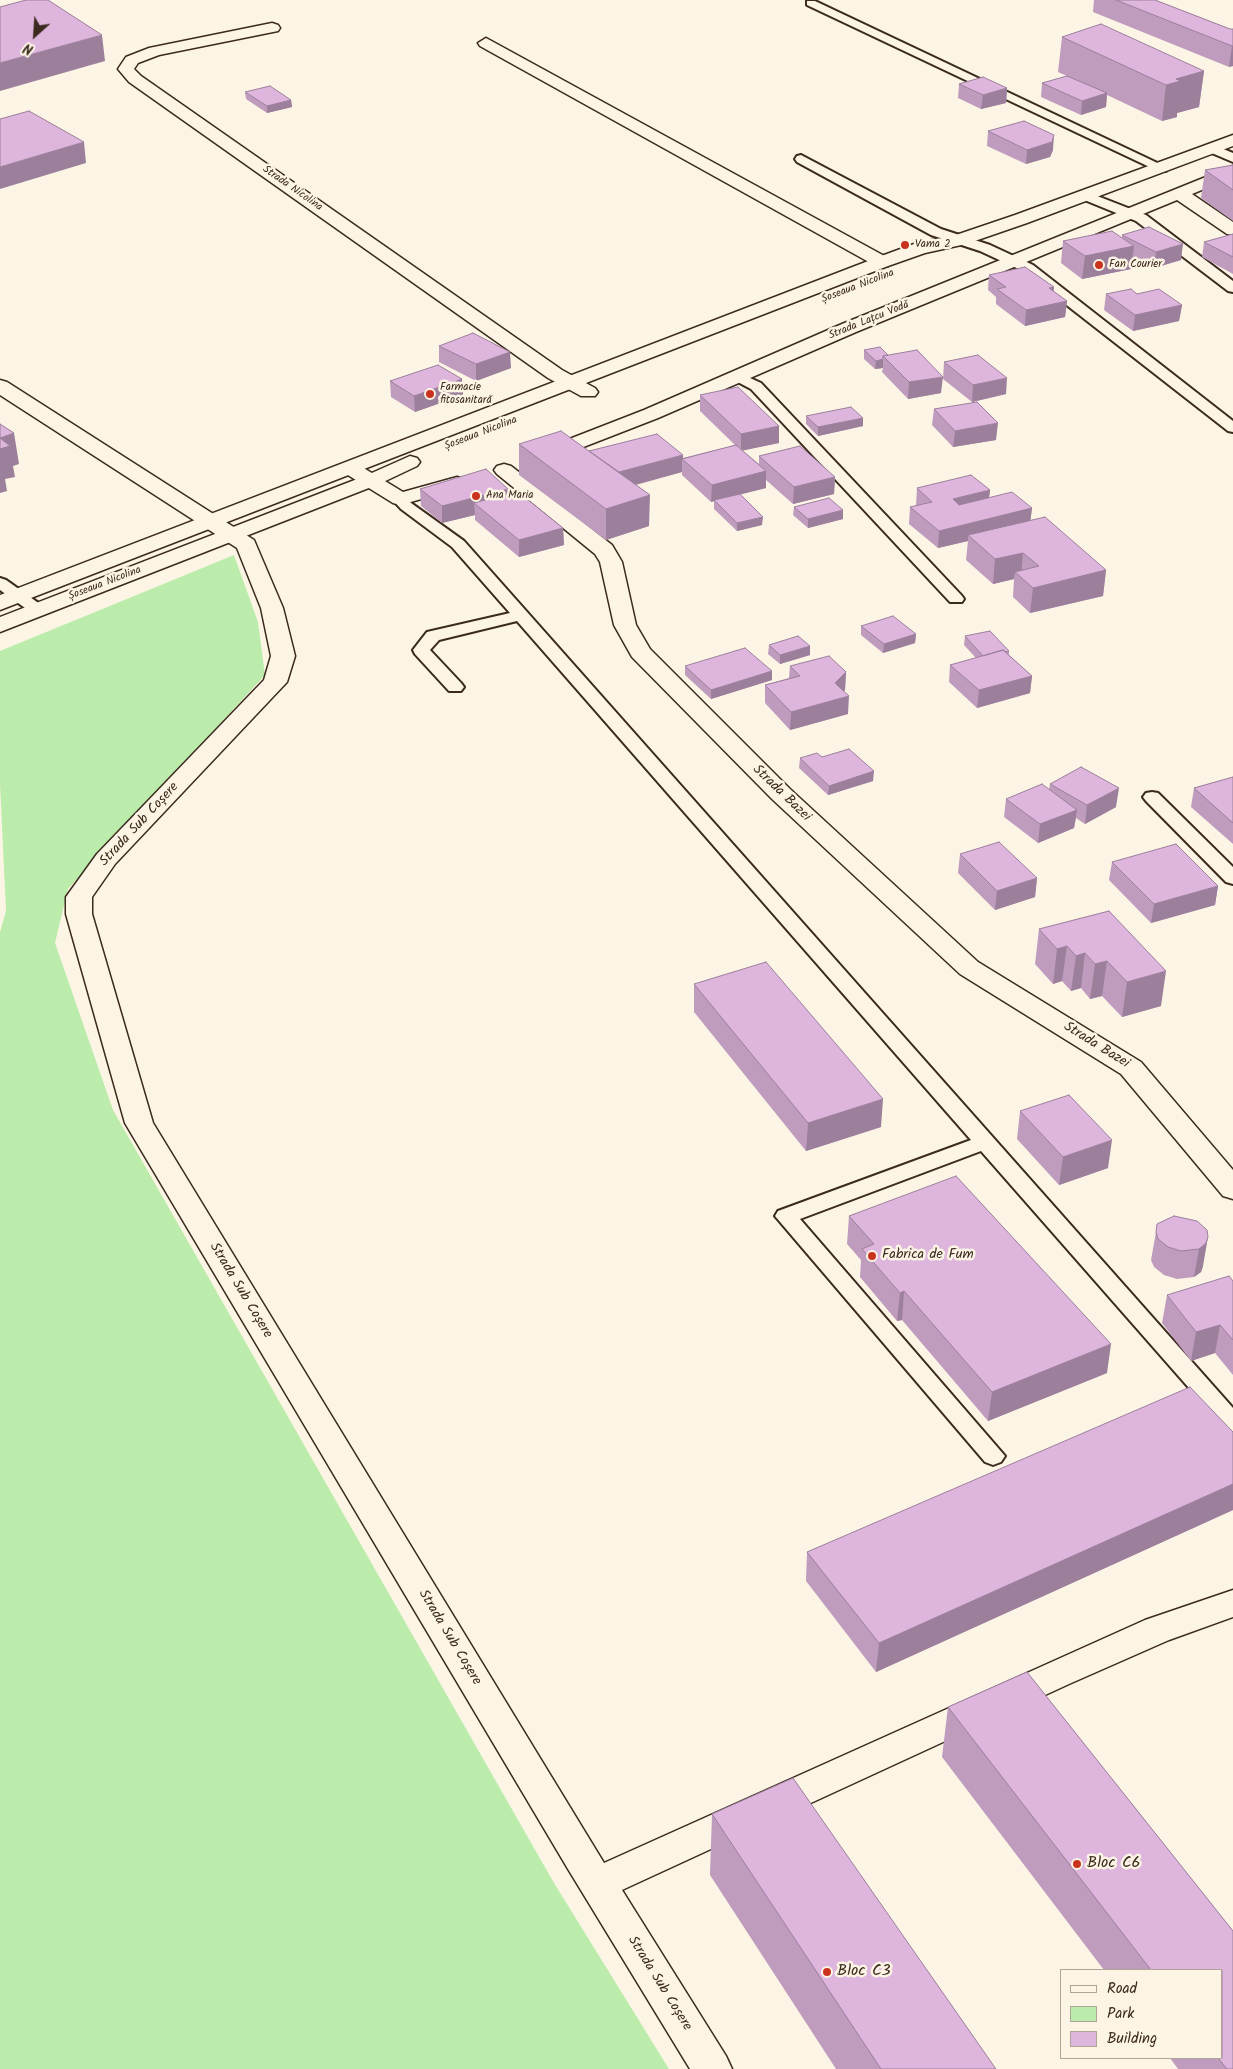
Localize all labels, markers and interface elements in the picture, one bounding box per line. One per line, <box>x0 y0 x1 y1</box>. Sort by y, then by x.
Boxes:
north arrow <box>10 10 60 60</box>
text: N <box>20 37 37 60</box>
street label: Strada Nicolina <box>259 163 325 215</box>
place label: Vama 2 <box>915 238 951 252</box>
marker: Vama 2 <box>899 239 911 251</box>
place label: Fan Courier <box>1109 258 1162 272</box>
marker: Fan Courier <box>1093 259 1105 271</box>
street label: Șoseaua Nicolina <box>820 267 896 307</box>
street label: Strada Lațcu Vodă <box>827 299 911 343</box>
place label: Farmacie fitosanitară <box>440 381 492 407</box>
marker: Farmacie fitosanitară <box>424 388 436 400</box>
street label: Șoseaua Nicolina <box>443 414 519 454</box>
place label: Ana Maria <box>486 489 533 503</box>
marker: Ana Maria <box>470 490 482 502</box>
street label: Șoseaua Nicolina <box>67 564 143 604</box>
street label: Strada Bazei <box>748 762 814 826</box>
street label: Strada Sub Coșere <box>97 780 183 870</box>
street label: Strada Bazei <box>1060 1019 1132 1073</box>
street label: Strada Sub Coșere <box>205 1240 275 1342</box>
place label: Fabrica de Fum <box>882 1248 974 1264</box>
marker: Fabrica de Fum <box>866 1250 878 1262</box>
street label: Strada Sub Coșere <box>414 1587 484 1689</box>
place label: Bloc C6 <box>1087 1854 1140 1874</box>
marker: Bloc C6 <box>1071 1858 1083 1870</box>
street label: Strada Sub Coșere <box>623 1934 695 2034</box>
place label: Bloc C3 <box>837 1962 891 1982</box>
marker: Bloc C3 <box>821 1966 833 1978</box>
legend <box>1060 1969 1223 2059</box>
text: Road <box>1107 1977 1137 2001</box>
text: Park <box>1107 2002 1134 2026</box>
text: Building <box>1107 2027 1157 2051</box>

